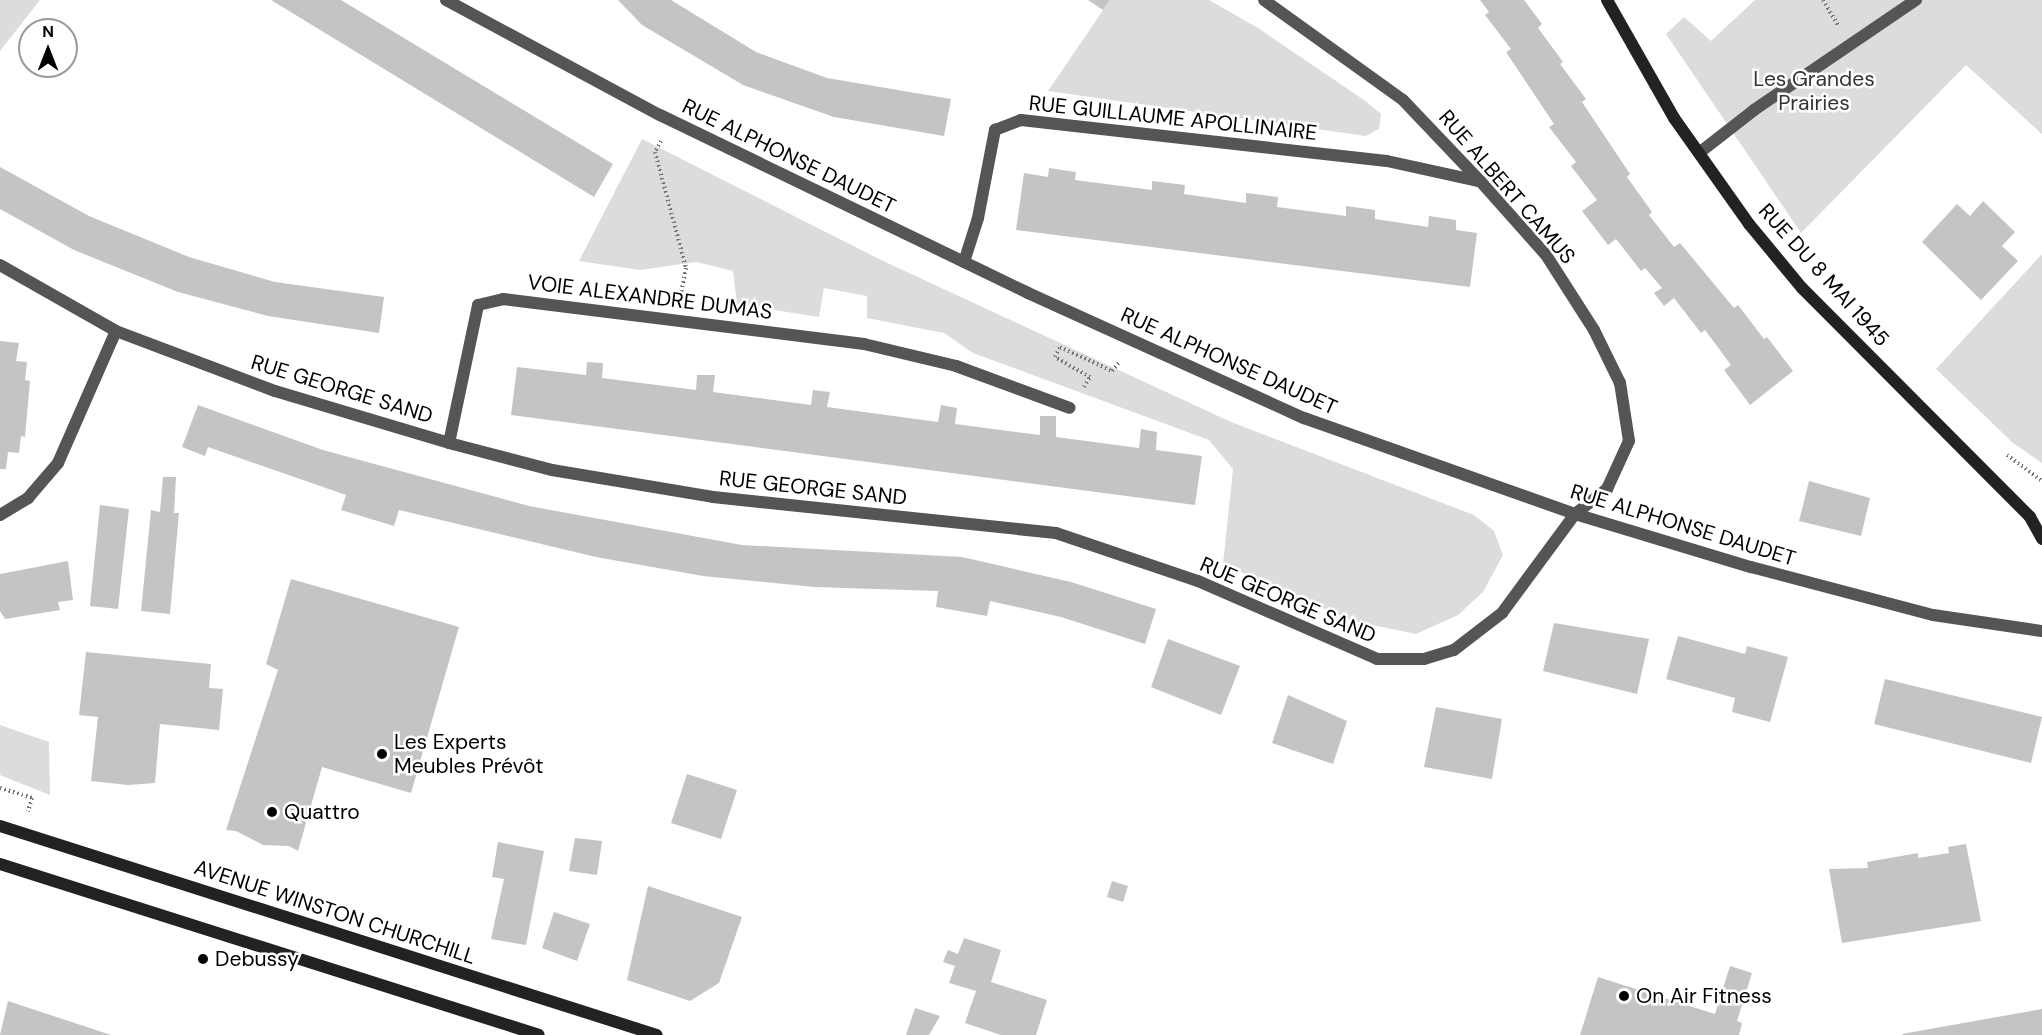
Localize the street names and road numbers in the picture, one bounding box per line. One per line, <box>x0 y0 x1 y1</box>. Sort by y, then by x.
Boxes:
street label: RUE GUILLAUME APOLLINAIRE <box>1028 90 1318 146</box>
street label: RUE ALPHONSE DAUDET <box>678 93 900 219</box>
street label: RUE ALBERT CAMUS <box>1433 105 1581 269</box>
street label: RUE DU 8 MAI 1945 <box>1753 198 1895 352</box>
street label: VOIE ALEXANDRE DUMAS <box>526 269 774 325</box>
street label: RUE ALPHONSE DAUDET <box>1117 302 1341 420</box>
street label: RUE GEORGE SAND <box>248 349 436 429</box>
street label: RUE GEORGE SAND <box>718 466 908 510</box>
street label: RUE ALPHONSE DAUDET <box>1567 479 1799 571</box>
street label: RUE GEORGE SAND <box>1196 552 1380 648</box>
street label: AVENUE WINSTON CHURCHILL <box>191 855 479 969</box>

